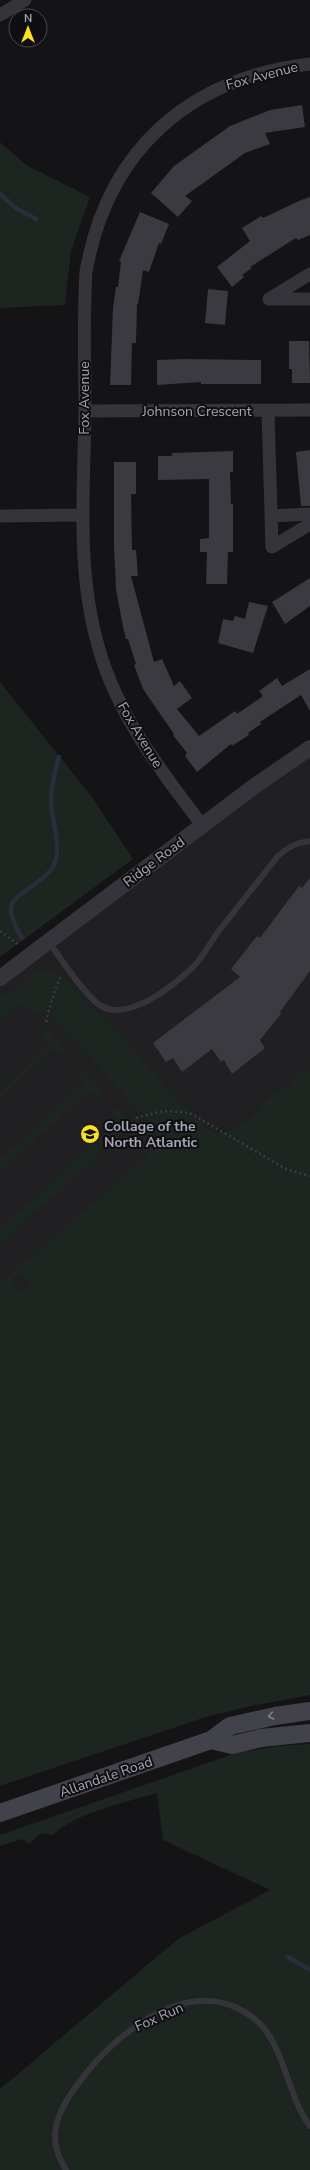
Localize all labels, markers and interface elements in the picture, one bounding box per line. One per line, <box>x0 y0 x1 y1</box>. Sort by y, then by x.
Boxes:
north arrow <box>8 8 48 48</box>
text: N <box>24 11 32 26</box>
street label: Fox Avenue <box>224 57 300 95</box>
street label: Fox Avenue <box>75 361 94 435</box>
street label: Johnson Crescent <box>141 402 252 421</box>
street label: Fox Avenue <box>113 699 167 771</box>
street label: Ridge Road <box>119 833 189 891</box>
place label: Collage of the North Atlantic <box>104 1117 198 1152</box>
school or university icon: Collage of the North Atlantic <box>79 1123 101 1145</box>
one-way arrow <box>268 1712 275 1720</box>
street label: Allandale Road <box>57 1752 155 1802</box>
street label: Fox Run <box>132 1998 186 2036</box>

